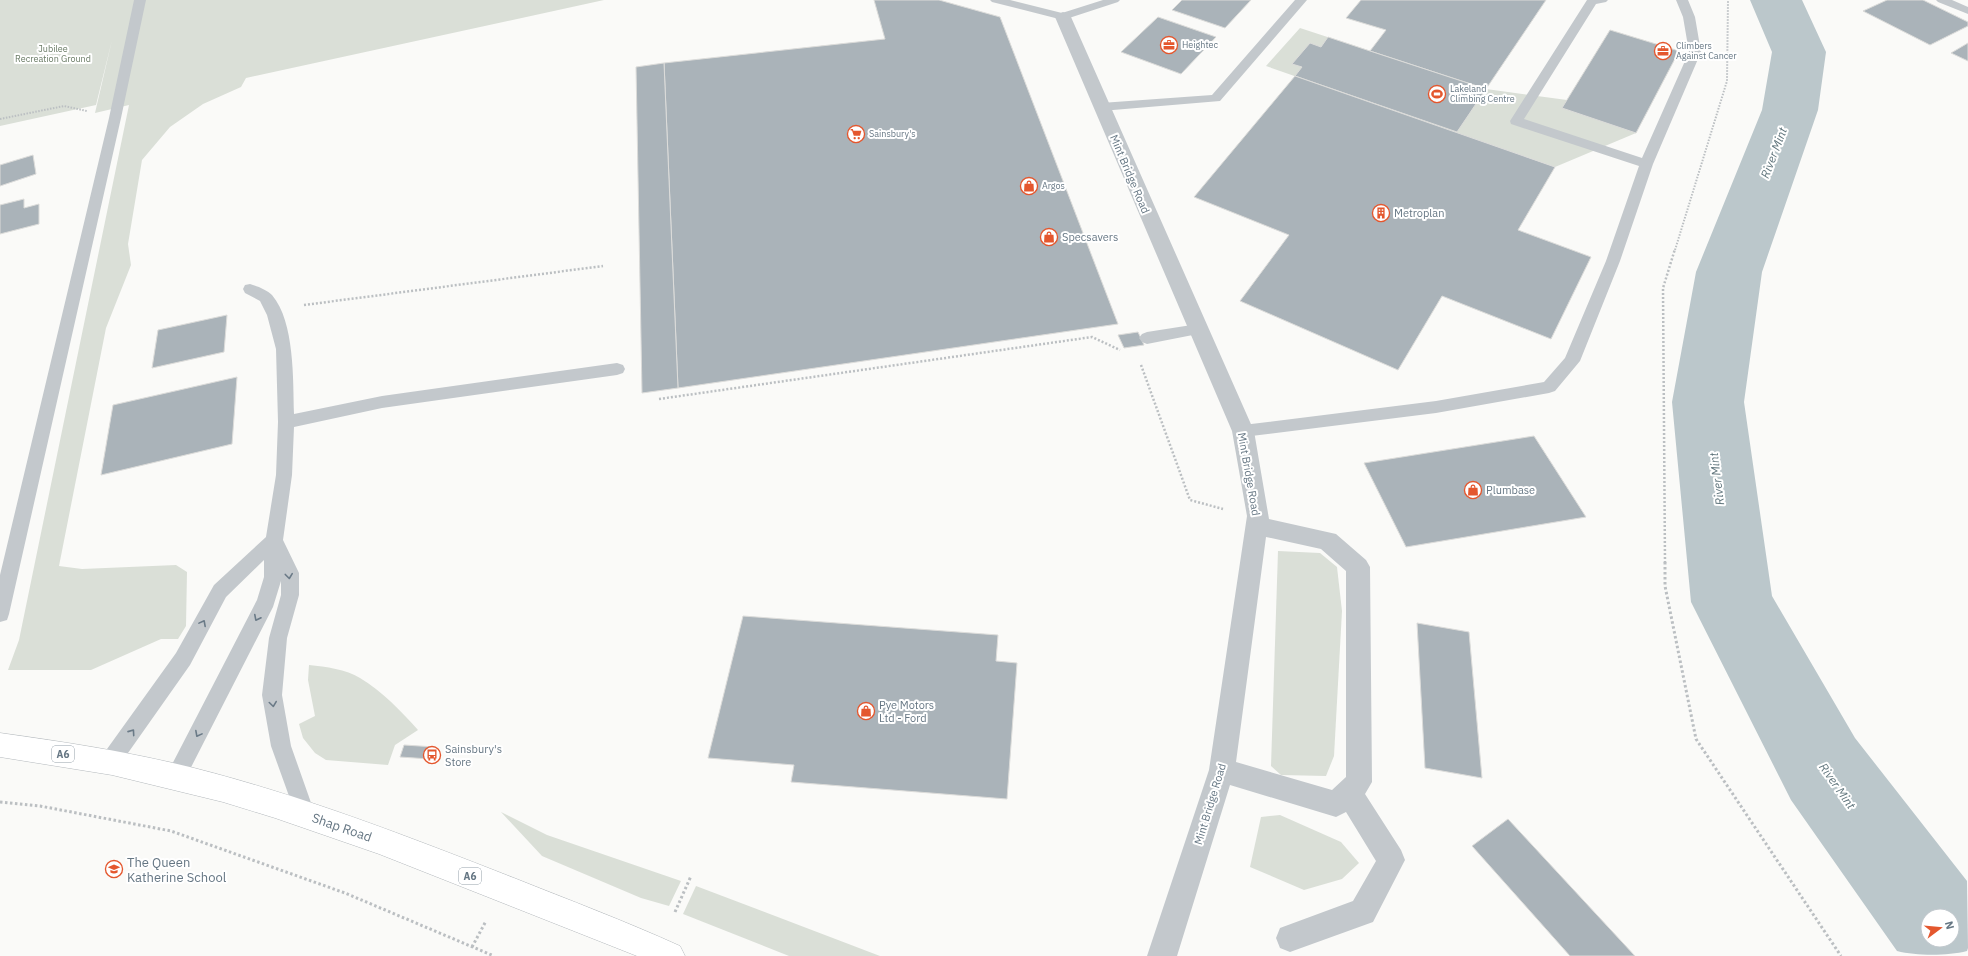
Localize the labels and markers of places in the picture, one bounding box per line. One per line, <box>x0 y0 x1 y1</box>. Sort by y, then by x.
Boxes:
office icon: Heightec <box>1159 35 1179 55</box>
place label: Heightec <box>1182 39 1218 50</box>
place label: Climbers Against Cancer <box>1676 40 1737 61</box>
office icon: Climbers Against Cancer <box>1653 41 1673 61</box>
place label: Lakeland Climbing Centre <box>1450 83 1515 104</box>
sports icon: Lakeland Climbing Centre <box>1427 84 1447 104</box>
supermarket icon: Sainsbury's <box>846 124 866 144</box>
place label: Sainsbury's <box>869 128 916 139</box>
shop icon: Argos <box>1019 176 1039 196</box>
place label: Argos <box>1042 180 1065 191</box>
building icon: Metroplan <box>1371 203 1391 223</box>
place label: Metroplan <box>1394 206 1444 220</box>
shop icon: Specsavers <box>1039 227 1059 247</box>
place label: Specsavers <box>1062 230 1118 244</box>
shop icon: Plumbase <box>1463 480 1483 500</box>
place label: Plumbase <box>1486 483 1535 497</box>
place label: Pye Motors Ltd - Ford <box>879 698 934 725</box>
shop icon: Pye Motors Ltd - Ford <box>856 701 876 721</box>
place label: Sainsbury's Store <box>445 742 502 769</box>
bus stop icon: Sainsbury's Store <box>422 745 442 765</box>
place label: The Queen Katherine School <box>127 854 227 886</box>
school or university icon: The Queen Katherine School <box>104 859 124 879</box>

